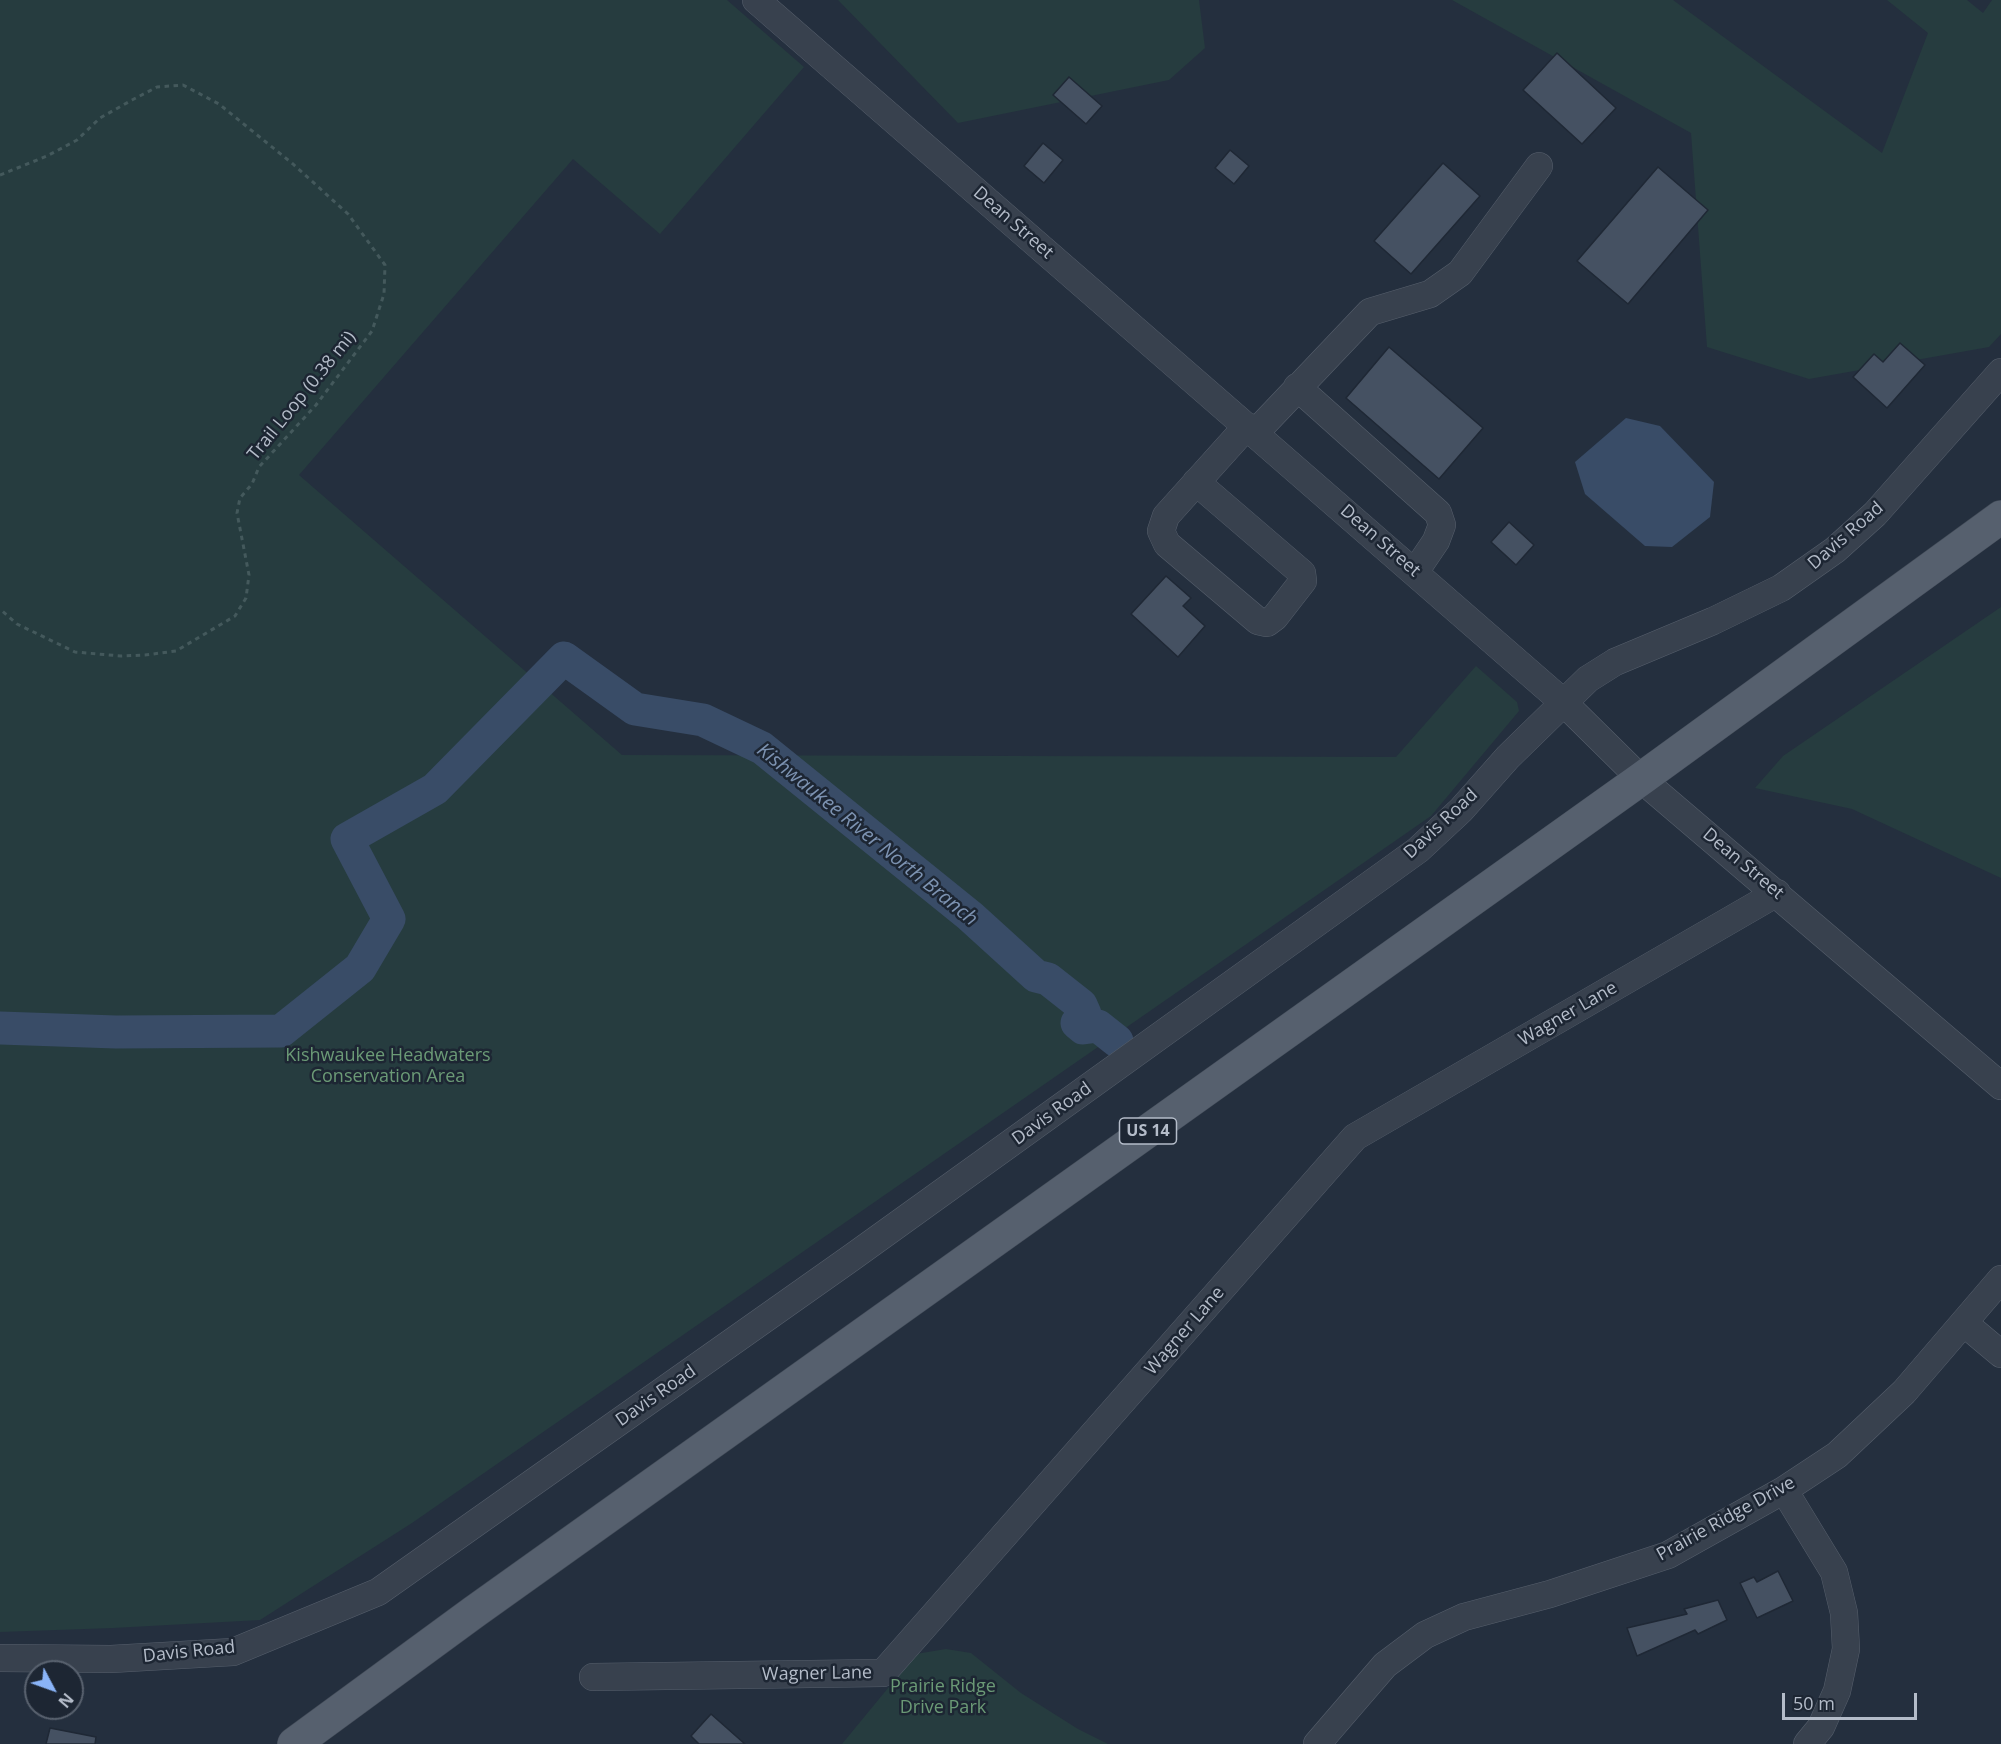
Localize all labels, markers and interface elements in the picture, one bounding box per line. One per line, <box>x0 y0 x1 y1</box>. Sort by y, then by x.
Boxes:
street label: Dean Street <box>968 182 1058 264</box>
street label: Trail Loop (0.38 mi) <box>243 327 361 465</box>
street label: Davis Road <box>1804 497 1888 575</box>
street label: Dean Street <box>1335 500 1425 582</box>
water label: Kishwaukee River North Branch <box>752 739 982 931</box>
street label: Davis Road <box>1400 784 1482 864</box>
street label: Dean Street <box>1698 824 1788 904</box>
street label: Wagner Lane <box>1515 977 1621 1051</box>
park label: Kishwaukee Headwaters Conservation Area <box>285 1045 491 1088</box>
street label: Davis Road <box>1008 1078 1096 1150</box>
road number: US 14 <box>1120 1118 1176 1144</box>
street label: Wagner Lane <box>1141 1282 1229 1380</box>
street label: Davis Road <box>612 1361 700 1431</box>
street label: Prairie Ridge Drive <box>1653 1472 1799 1566</box>
street label: Davis Road <box>142 1636 236 1668</box>
north arrow <box>24 1660 84 1720</box>
street label: Wagner Lane <box>762 1662 872 1686</box>
park label: Prairie Ridge Drive Park <box>890 1676 996 1718</box>
scale bar <box>1785 1681 1920 1719</box>
text: N <box>54 1688 79 1713</box>
text: 50 m <box>1793 1691 1835 1715</box>

